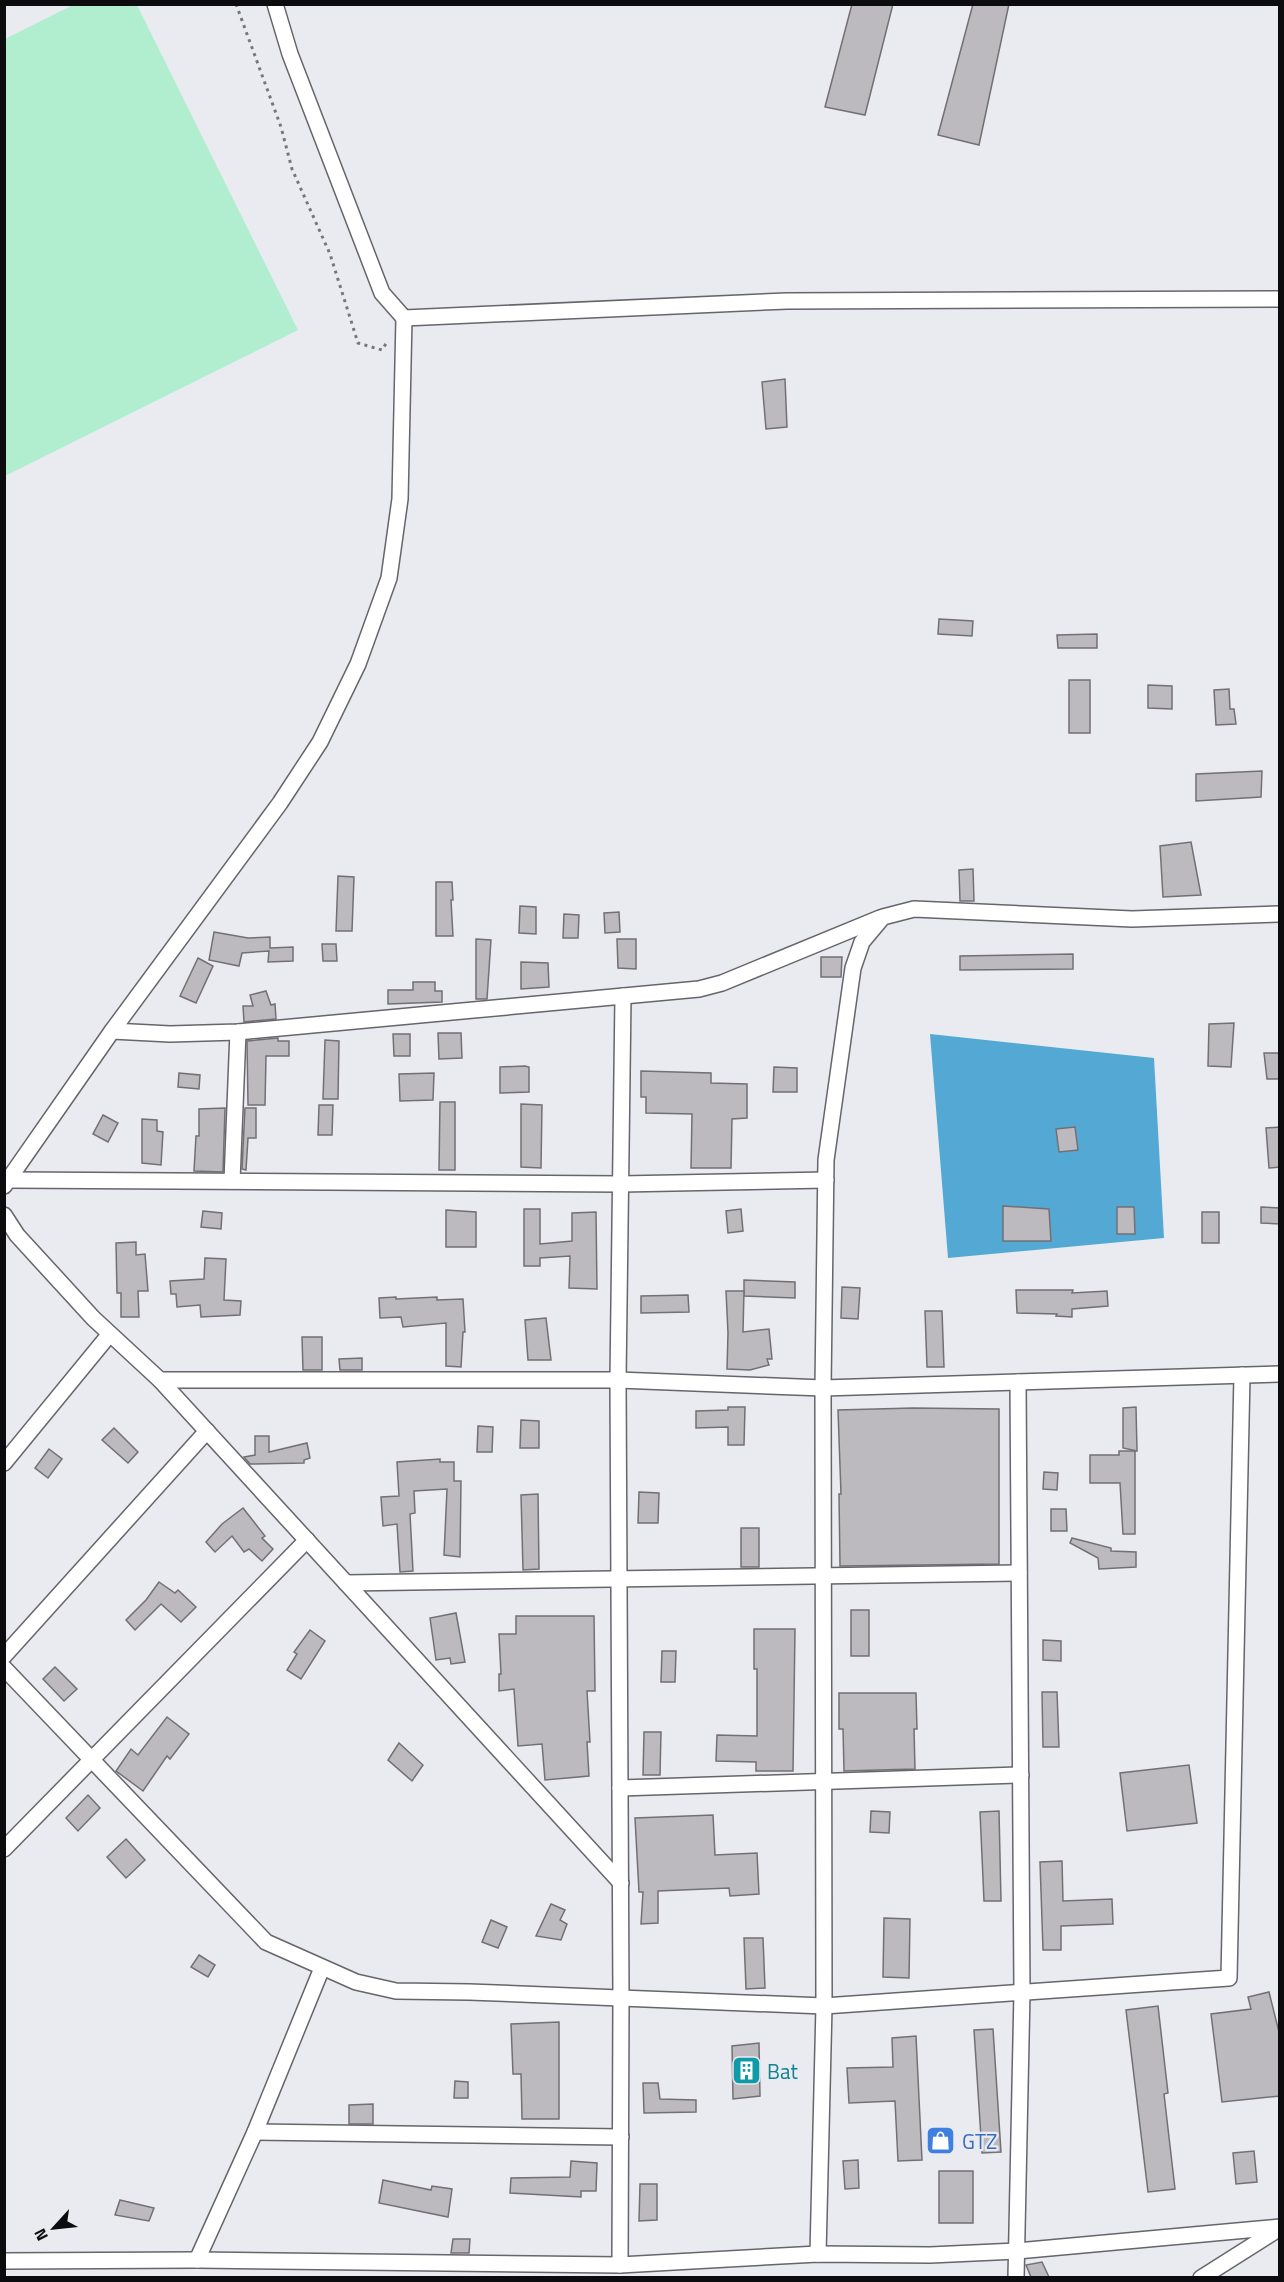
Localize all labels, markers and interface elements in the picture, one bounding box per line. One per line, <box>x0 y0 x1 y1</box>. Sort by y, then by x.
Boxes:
building icon: Bat <box>730 2055 762 2087</box>
place label: Bat <box>767 2055 798 2087</box>
shop icon: GTZ <box>925 2125 957 2157</box>
place label: GTZ <box>962 2125 997 2157</box>
north arrow <box>24 2198 84 2258</box>
text: N <box>27 2224 54 2245</box>

